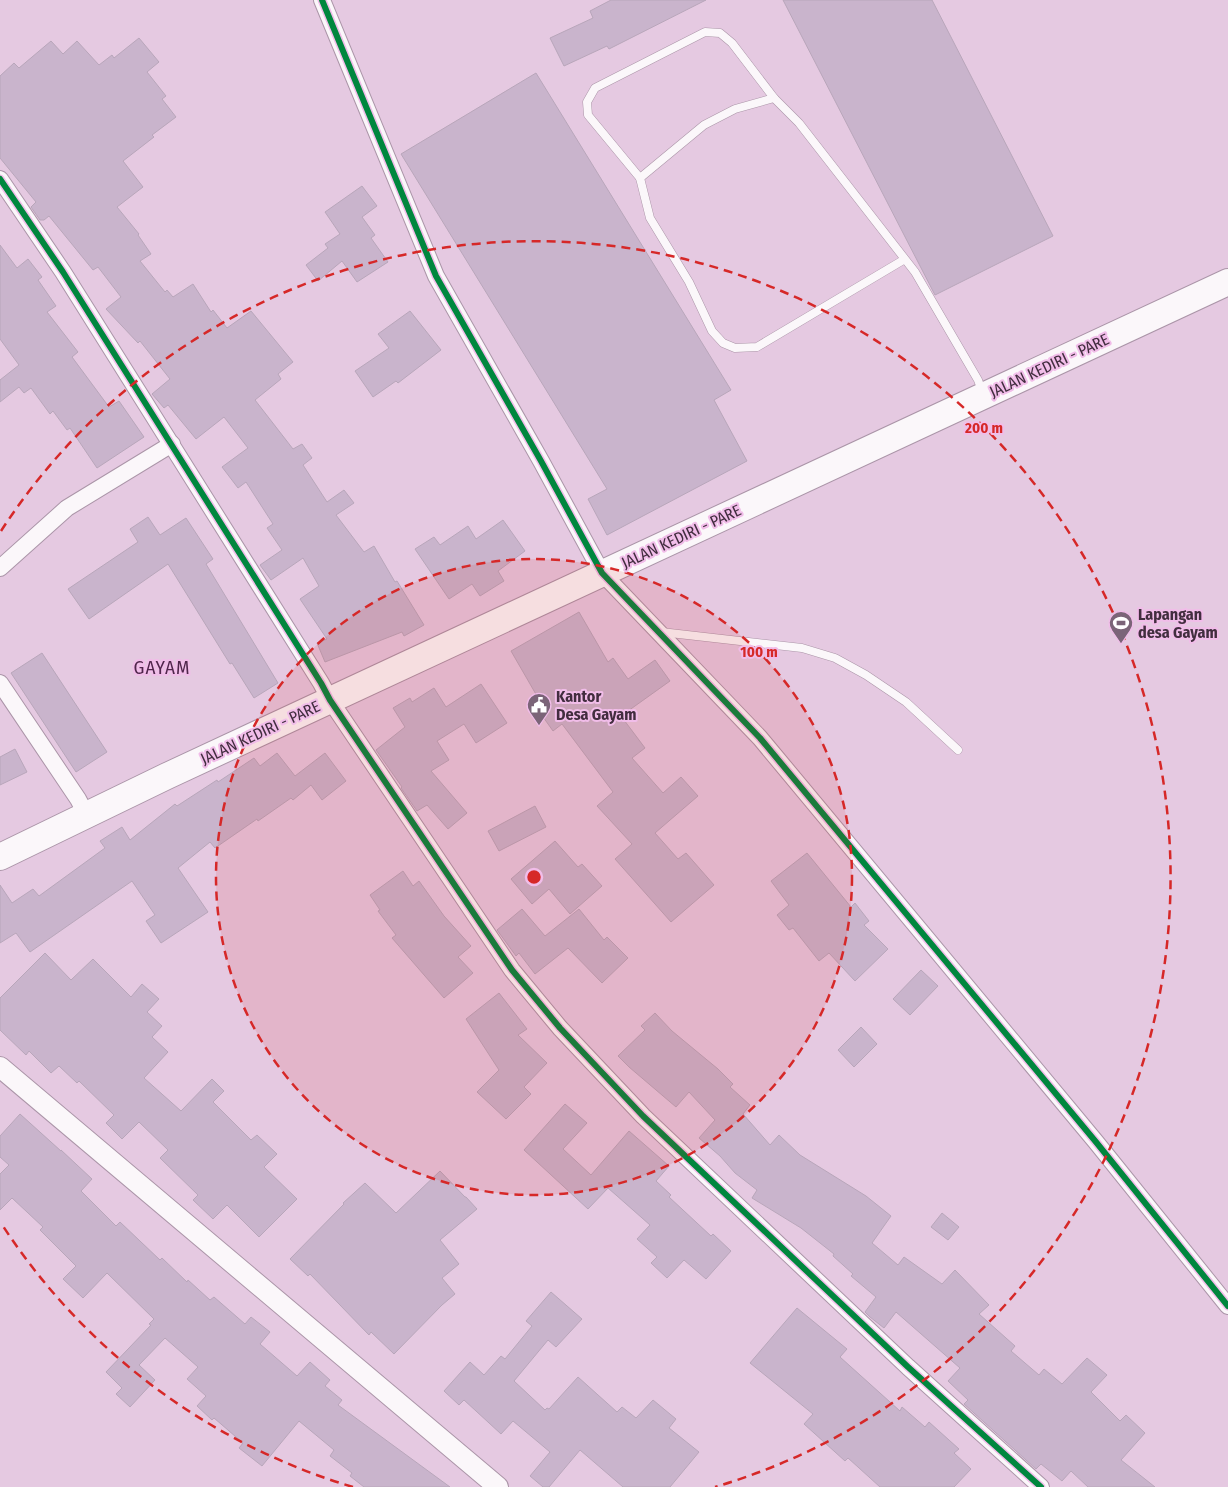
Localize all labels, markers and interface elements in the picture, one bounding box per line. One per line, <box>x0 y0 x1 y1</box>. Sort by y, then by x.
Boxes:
street label: JALAN KEDIRI - PARE <box>986 329 1112 401</box>
text: 200 m <box>964 419 1003 437</box>
street label: JALAN KEDIRI - PARE <box>618 500 744 572</box>
place label: Lapangan desa Gayam <box>1138 605 1218 642</box>
sports icon: Lapangan desa Gayam <box>1108 610 1134 644</box>
text: 100 m <box>740 643 778 661</box>
district label: GAYAM <box>134 656 190 679</box>
place label: Kantor Desa Gayam <box>556 687 636 724</box>
public building icon: Kantor Desa Gayam <box>526 692 552 726</box>
street label: JALAN KEDIRI - PARE <box>197 696 323 768</box>
centre of rings <box>525 868 543 886</box>

